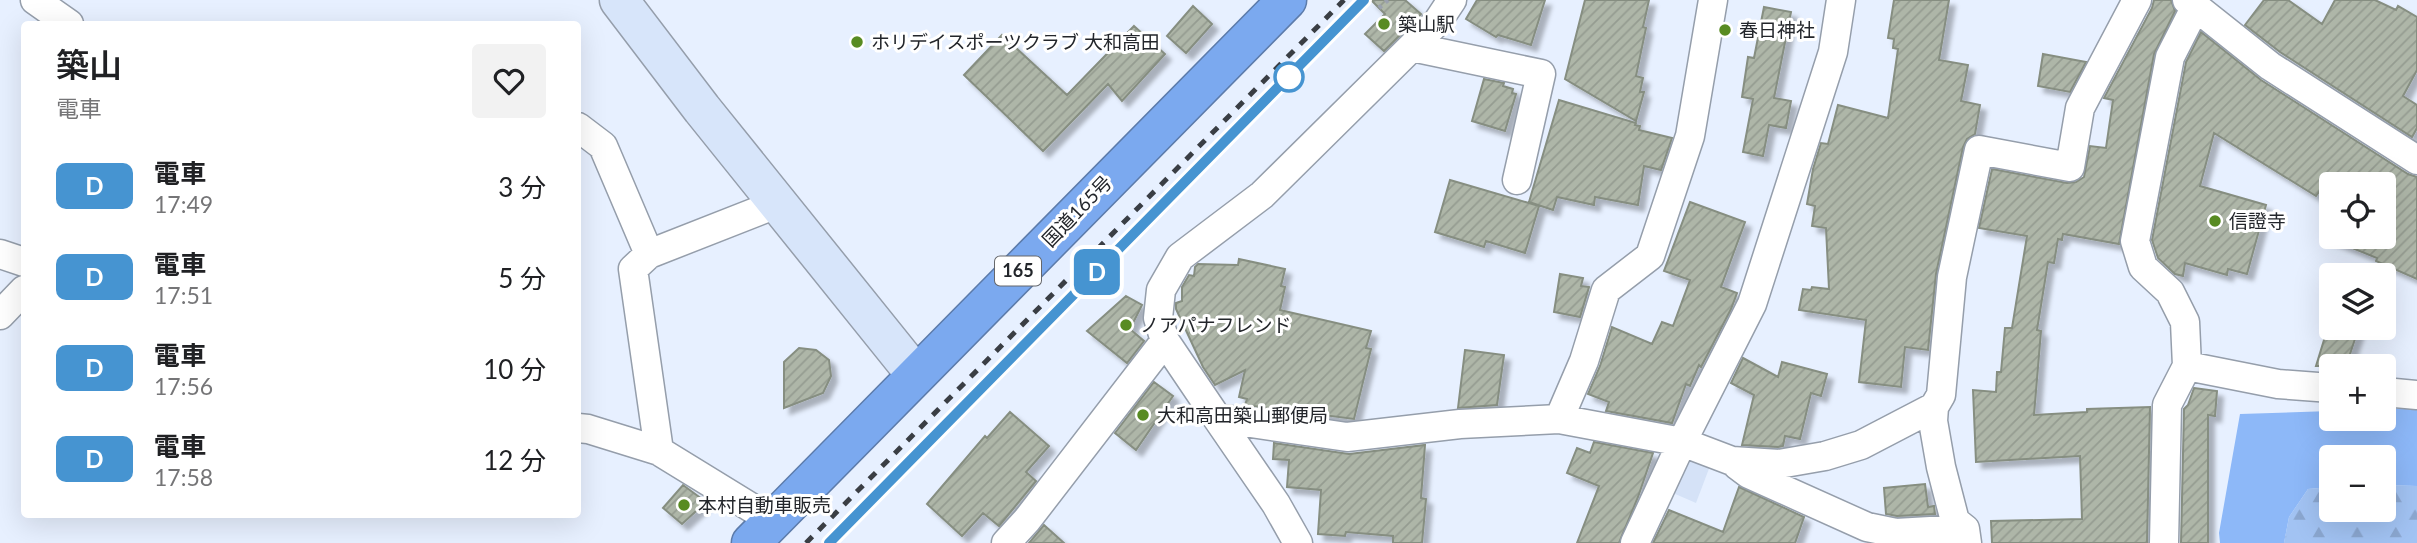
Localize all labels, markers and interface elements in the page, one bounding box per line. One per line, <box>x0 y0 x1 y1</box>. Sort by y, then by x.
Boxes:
place label: 築山駅 <box>1398 12 1455 35</box>
marker: 築山駅 <box>1376 16 1392 32</box>
place label: 春日神社 <box>1739 18 1815 41</box>
marker: 春日神社 <box>1717 22 1733 38</box>
place label: ホリデイスポーツクラブ 大和高田 <box>871 30 1160 53</box>
marker: ホリデイスポーツクラブ 大和高田 <box>849 34 865 50</box>
text: 築山 <box>56 44 122 84</box>
button: heart <box>472 44 546 118</box>
unlabelled marker <box>1274 62 1304 92</box>
text: 電車 <box>56 94 102 122</box>
text: 電車 <box>154 157 206 189</box>
street label: 国道165号 <box>1037 170 1116 251</box>
text: D <box>85 171 104 200</box>
text: 3 分 <box>498 171 546 203</box>
map controls <box>2319 172 2396 522</box>
button: locate <box>2319 172 2396 249</box>
text: 17:49 <box>154 190 213 218</box>
place label: 信證寺 <box>2229 209 2286 232</box>
marker: 信證寺 <box>2207 213 2223 229</box>
text: 電車 <box>154 248 206 280</box>
line badge: D <box>1074 249 1120 295</box>
road number: 165 <box>995 256 1041 286</box>
text: D <box>1088 257 1106 286</box>
text: D <box>85 262 104 291</box>
text: 5 分 <box>498 262 546 294</box>
button: layers <box>2319 263 2396 340</box>
text: 17:51 <box>154 281 213 309</box>
place label: ノアパナフレンド <box>1140 313 1292 336</box>
marker: ノアパナフレンド <box>1118 317 1134 333</box>
text: 電車 <box>154 339 206 371</box>
text: D <box>85 353 104 382</box>
text: 10 分 <box>483 353 546 385</box>
button: + <box>2319 354 2396 431</box>
text: 17:56 <box>154 372 213 400</box>
place label: 大和高田築山郵便局 <box>1157 403 1328 426</box>
marker: 大和高田築山郵便局 <box>1135 407 1151 423</box>
text: 電車 <box>154 430 206 462</box>
text: D <box>85 444 104 473</box>
text: 12 分 <box>483 444 546 476</box>
button: − <box>2319 445 2396 522</box>
text: 17:58 <box>154 463 213 491</box>
place label: 本村自動車販売 <box>698 493 831 516</box>
marker: 本村自動車販売 <box>676 497 692 513</box>

